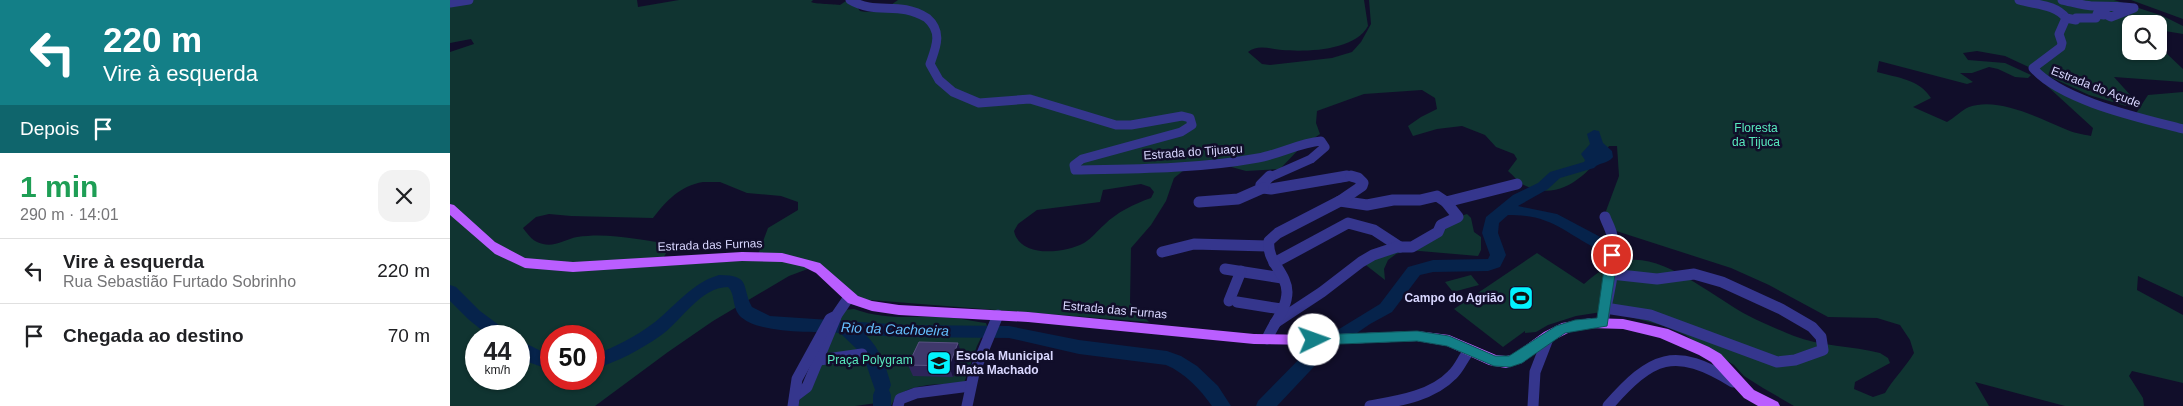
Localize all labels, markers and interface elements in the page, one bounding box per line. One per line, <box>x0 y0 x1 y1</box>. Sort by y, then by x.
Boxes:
map controls <box>2122 15 2167 60</box>
button: search <box>2122 15 2167 60</box>
icon: left <box>20 20 85 85</box>
text: 220 m <box>103 20 202 59</box>
text: Vire à esquerda <box>103 61 258 86</box>
street label: Estrada do Açude <box>2049 63 2143 111</box>
icon: arrive <box>89 115 117 143</box>
text: Depois <box>20 118 79 139</box>
park label: Floresta da Tijuca <box>1732 121 1780 149</box>
street label: Estrada do Tijuaçu <box>1143 142 1243 162</box>
text: 1 min <box>20 170 98 203</box>
button: close <box>378 170 430 222</box>
text: 290 m · 14:01 <box>20 206 119 223</box>
pin <box>1591 234 1633 276</box>
street label: Estrada das Furnas <box>657 236 763 254</box>
icon: arrive <box>1598 241 1626 269</box>
text: Vire à esquerda <box>63 251 204 272</box>
icon: left <box>20 257 48 285</box>
text: 220 m <box>377 260 430 281</box>
text: Rua Sebastião Furtado Sobrinho <box>63 273 296 290</box>
sports icon: Campo do Agrião <box>1508 285 1534 311</box>
place label: Campo do Agrião <box>1404 291 1504 305</box>
street label: Estrada das Furnas <box>1062 298 1168 322</box>
position arrow <box>1287 313 1339 365</box>
water label: Rio da Cachoeira <box>841 319 950 339</box>
icon: arrive <box>20 322 48 350</box>
text: Chegada ao destino <box>63 325 244 346</box>
text: 70 m <box>388 325 430 346</box>
speed limit sign: 50 <box>540 325 605 390</box>
text: 44 <box>484 337 511 365</box>
place label: Escola Municipal Mata Machado <box>956 349 1053 377</box>
school or university icon: Escola Municipal Mata Machado <box>926 350 952 376</box>
park label: Praça Polygram <box>827 353 913 367</box>
text: km/h <box>484 363 511 377</box>

